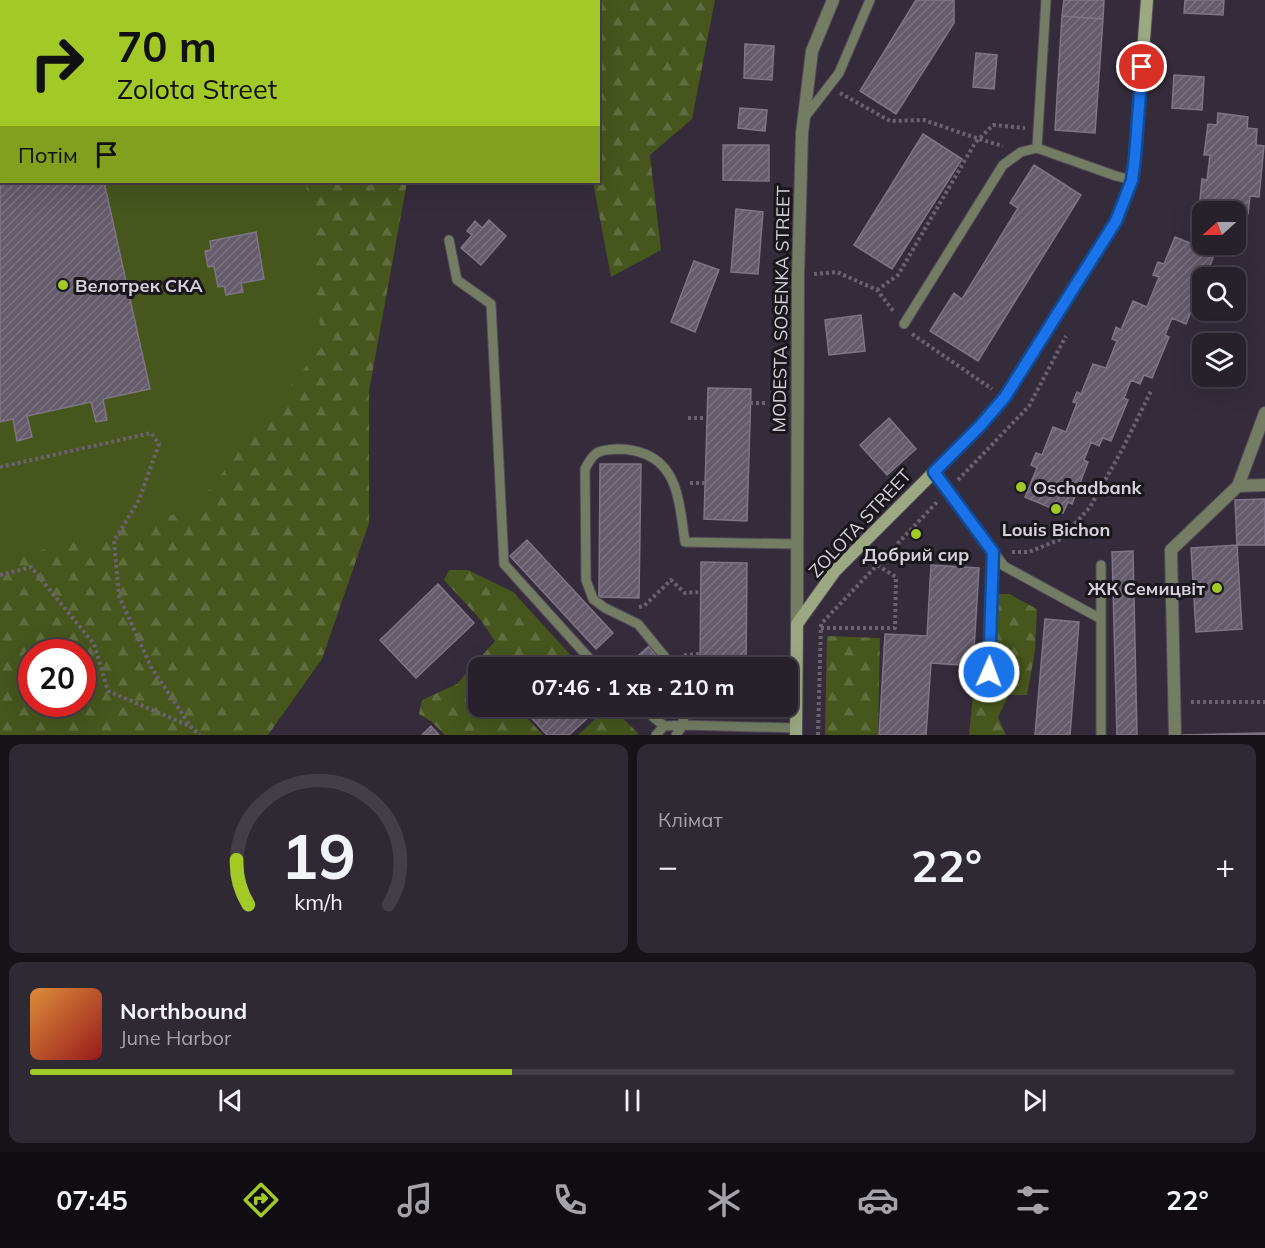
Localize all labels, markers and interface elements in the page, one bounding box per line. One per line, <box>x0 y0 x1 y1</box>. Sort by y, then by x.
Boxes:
text: 70 m <box>117 20 217 73</box>
icon: right <box>18 24 96 102</box>
pin <box>1116 41 1167 92</box>
icon: arrive <box>1125 50 1158 83</box>
text: Zolota Street <box>117 72 277 106</box>
icon: arrive <box>90 138 123 171</box>
text: Потім <box>18 141 78 169</box>
street label: MODESTA SOSENKA STREET <box>767 185 795 433</box>
north arrow <box>1192 201 1246 255</box>
map controls <box>1192 201 1246 387</box>
button: search <box>1192 267 1246 321</box>
place label: Велотрек СКА <box>75 274 203 297</box>
marker: Велотрек СКА <box>56 278 70 292</box>
button: layers <box>1192 333 1246 387</box>
street label: ZOLOTA STREET <box>804 464 916 582</box>
place label: Oschadbank <box>1033 476 1143 499</box>
marker: Oschadbank <box>1014 480 1028 494</box>
marker: Louis Bichon <box>1049 502 1063 516</box>
place label: Louis Bichon <box>1002 518 1110 541</box>
marker: Добрий сир <box>909 527 923 541</box>
place label: Добрий сир <box>863 543 969 566</box>
place label: ЖК Семицвіт <box>1088 577 1205 600</box>
marker: ЖК Семицвіт <box>1210 581 1224 595</box>
speed limit sign: 20 <box>18 639 96 717</box>
position arrow <box>957 640 1021 704</box>
text: 07:46 · 1 хв · 210 m <box>531 673 735 701</box>
text: Клімат <box>658 807 723 832</box>
text: 19 <box>281 816 356 895</box>
text: 22° <box>911 837 982 893</box>
text: − <box>658 845 678 886</box>
text: + <box>1215 845 1235 886</box>
text: km/h <box>294 889 343 916</box>
text: Northbound <box>120 997 247 1025</box>
text: June Harbor <box>120 1025 231 1050</box>
icon: previous <box>214 1084 247 1117</box>
icon: pause <box>616 1084 649 1117</box>
icon: next <box>1018 1084 1051 1117</box>
icon: directions <box>240 1179 282 1221</box>
icon: music <box>394 1179 436 1221</box>
icon: phone <box>549 1179 591 1221</box>
icon: climate <box>703 1179 745 1221</box>
icon: car <box>857 1179 899 1221</box>
icon: filters <box>1012 1179 1054 1221</box>
text: 07:45 <box>56 1183 128 1217</box>
text: 22° <box>1166 1183 1209 1217</box>

